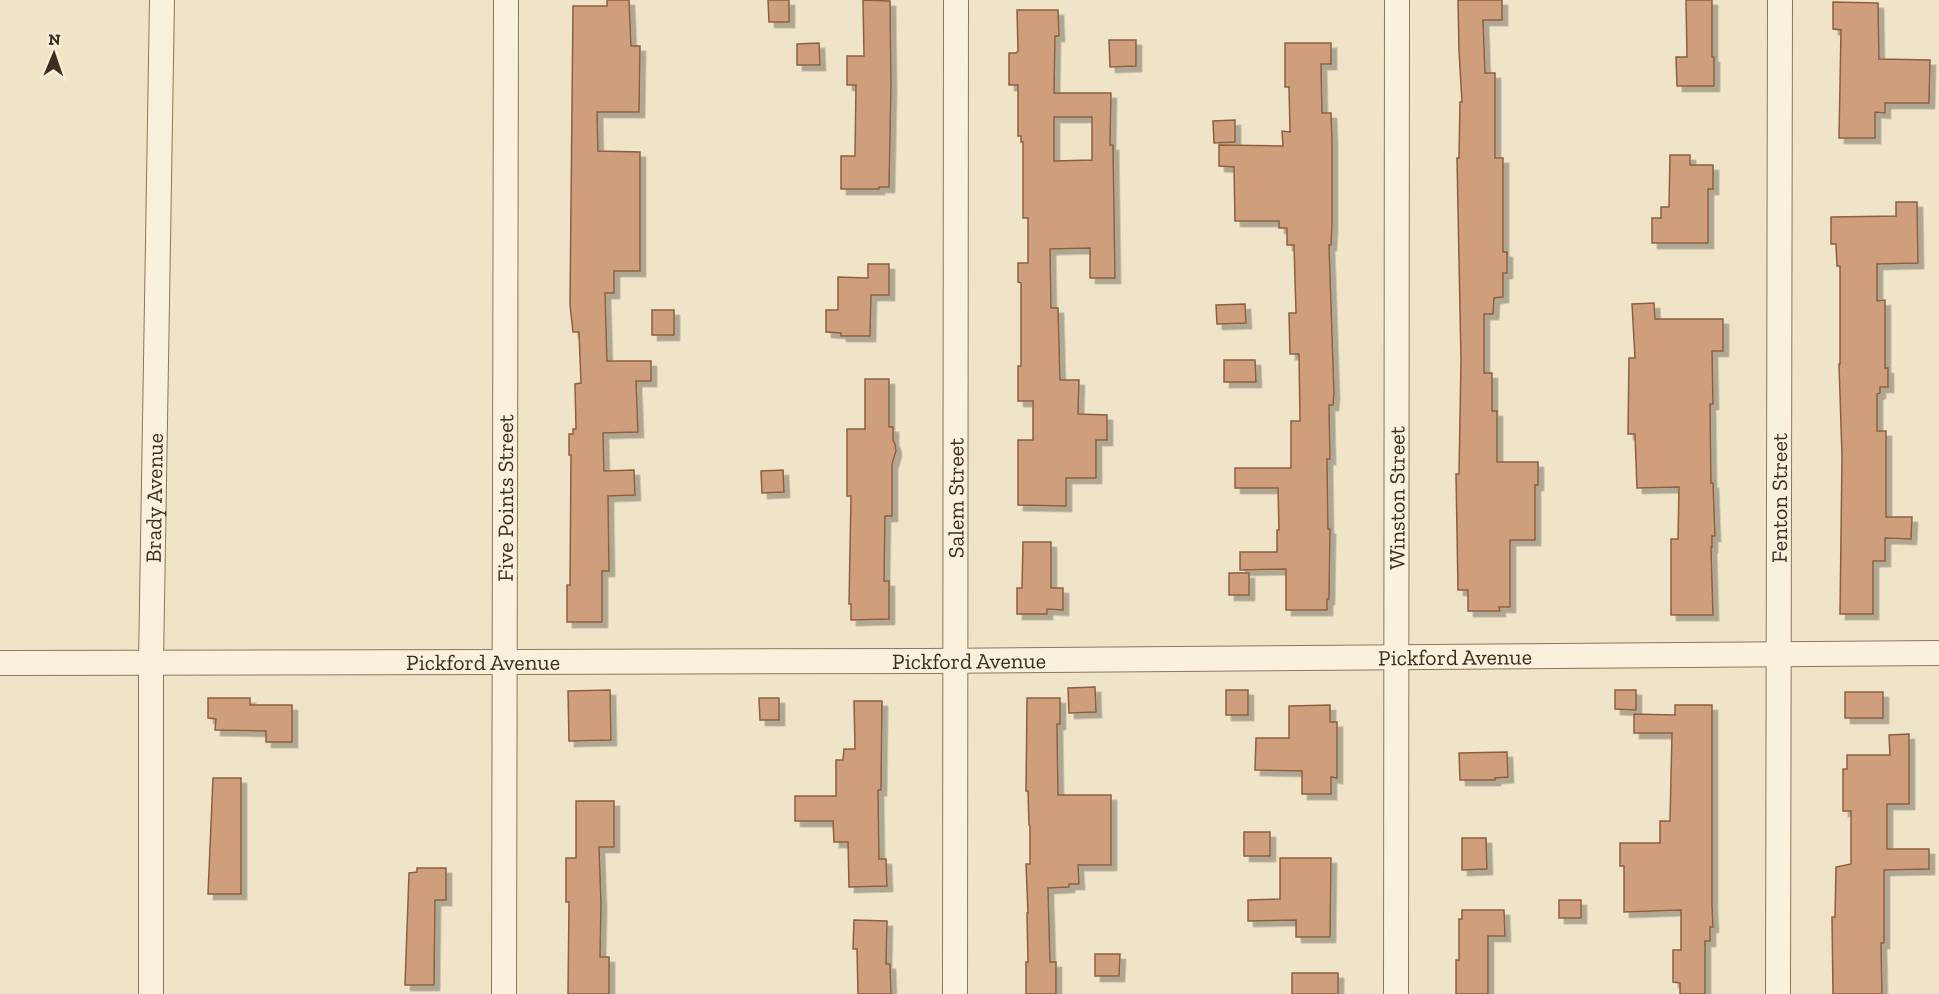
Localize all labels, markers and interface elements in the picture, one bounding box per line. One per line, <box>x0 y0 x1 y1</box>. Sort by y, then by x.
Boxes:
north arrow <box>24 24 84 84</box>
text: N <box>48 30 61 49</box>
street label: Five Points Street <box>492 413 519 582</box>
street label: Winston Street <box>1383 425 1411 570</box>
street label: Fenton Street <box>1766 432 1793 563</box>
street label: Brady Avenue <box>140 433 169 563</box>
street label: Salem Street <box>942 437 970 558</box>
street label: Pickford Avenue <box>1378 643 1532 671</box>
street label: Pickford Avenue <box>892 647 1046 675</box>
street label: Pickford Avenue <box>406 649 560 676</box>

